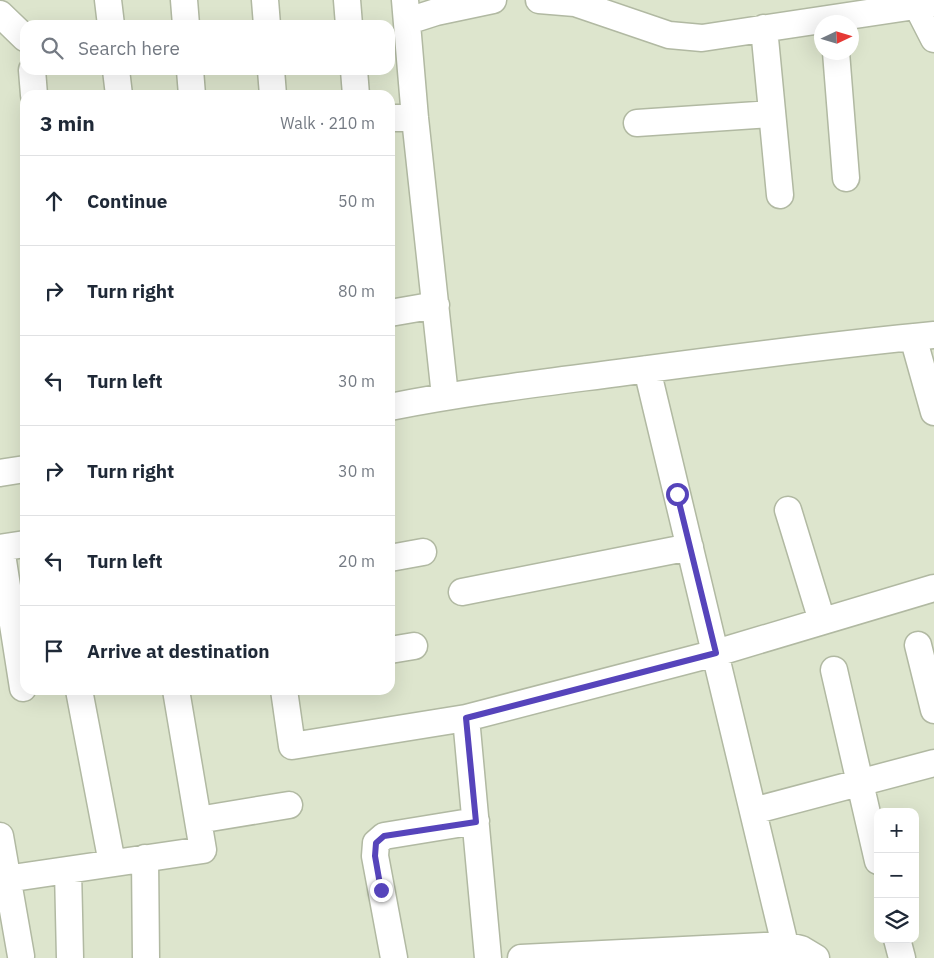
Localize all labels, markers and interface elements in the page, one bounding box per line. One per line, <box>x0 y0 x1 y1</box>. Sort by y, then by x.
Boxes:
north arrow <box>814 15 859 60</box>
search box <box>20 20 395 75</box>
icon: search <box>38 34 66 62</box>
text: Search here <box>78 36 180 60</box>
text: 3 min <box>40 109 95 137</box>
text: Walk · 210 m <box>280 113 375 133</box>
icon: ahead <box>40 187 68 215</box>
text: Continue <box>87 189 167 213</box>
text: 50 m <box>338 191 375 211</box>
icon: right <box>40 277 68 305</box>
text: Turn right <box>87 279 174 303</box>
text: 80 m <box>338 281 375 301</box>
icon: left <box>40 367 68 395</box>
text: Turn left <box>87 369 163 393</box>
text: 30 m <box>338 371 375 391</box>
icon: right <box>40 457 68 485</box>
text: Turn right <box>87 459 174 483</box>
text: 30 m <box>338 461 375 481</box>
route start <box>666 483 689 506</box>
icon: left <box>40 547 68 575</box>
text: Turn left <box>87 549 163 573</box>
text: 20 m <box>338 551 375 571</box>
icon: arrive <box>40 637 68 665</box>
text: Arrive at destination <box>87 639 270 663</box>
map controls <box>874 808 919 943</box>
button: + <box>874 808 919 853</box>
button: − <box>874 853 919 898</box>
route end <box>370 879 393 902</box>
button: layers <box>874 898 919 943</box>

